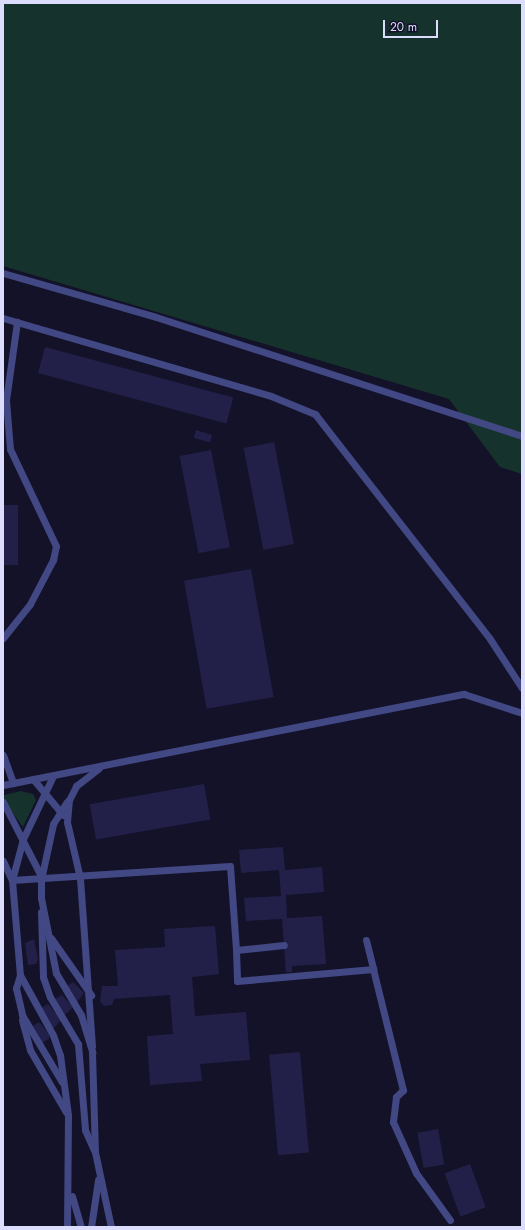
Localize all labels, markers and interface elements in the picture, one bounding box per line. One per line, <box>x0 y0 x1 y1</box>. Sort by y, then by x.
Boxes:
scale bar <box>385 12 440 38</box>
text: 20 m <box>390 18 417 36</box>

